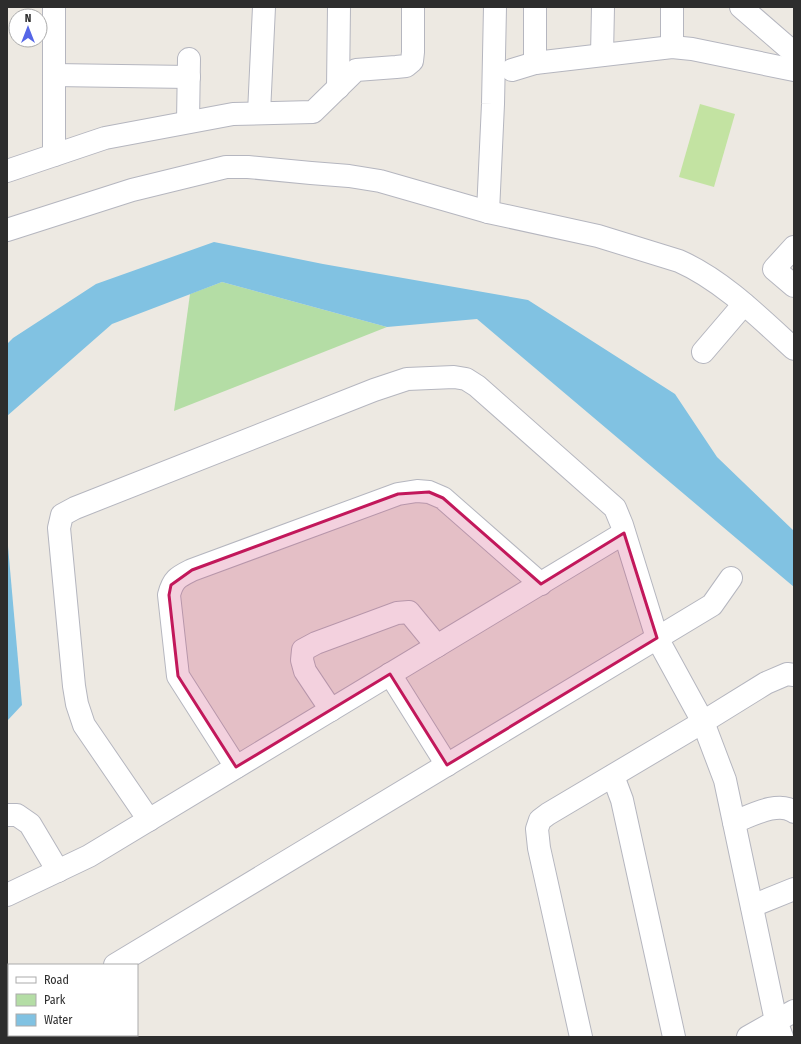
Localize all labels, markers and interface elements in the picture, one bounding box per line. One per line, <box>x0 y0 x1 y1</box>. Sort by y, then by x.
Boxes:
north arrow <box>8 8 48 48</box>
text: N <box>25 12 31 25</box>
legend <box>8 964 138 1036</box>
text: Road <box>44 973 69 987</box>
text: Park <box>44 993 66 1007</box>
text: Water <box>44 1013 73 1027</box>

